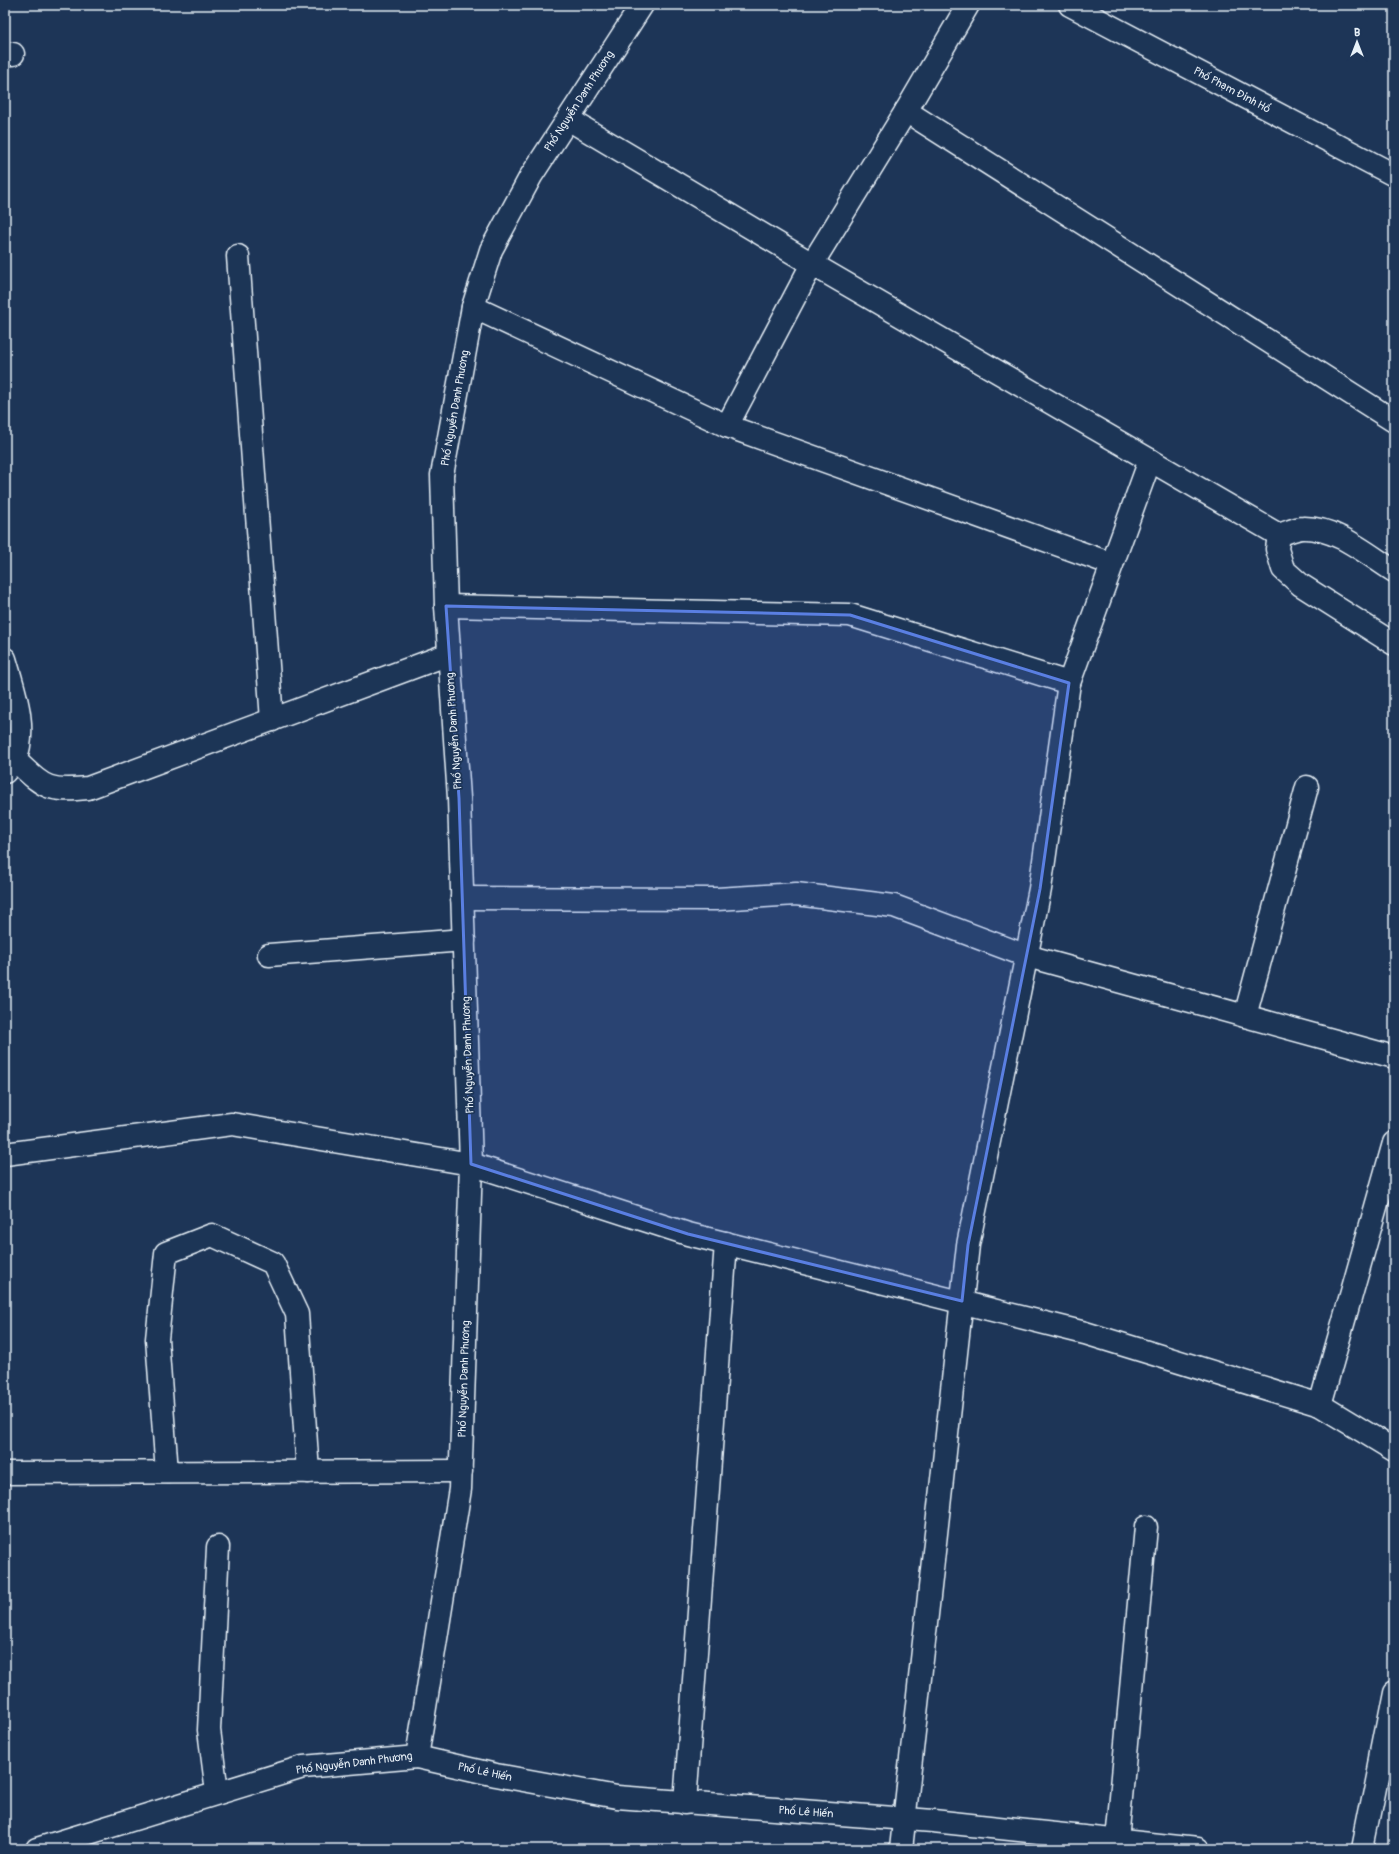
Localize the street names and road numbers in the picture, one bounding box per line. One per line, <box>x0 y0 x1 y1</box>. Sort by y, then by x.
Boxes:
street label: Phố Nguyễn Danh Phương <box>541 47 617 154</box>
street label: Phố Phạm Đỉnh Hổ <box>1191 64 1273 116</box>
street label: Phố Nguyễn Danh Phương <box>437 348 472 467</box>
street label: Phố Nguyễn Danh Phương <box>442 672 465 790</box>
street label: Phố Nguyễn Danh Phương <box>458 996 477 1114</box>
street label: Phố Nguyễn Danh Phương <box>454 1320 473 1438</box>
street label: Phố Nguyễn Danh Phương <box>295 1748 414 1777</box>
street label: Phố Lê Hiến <box>457 1760 513 1784</box>
street label: Phố Lê Hiến <box>778 1804 834 1820</box>

